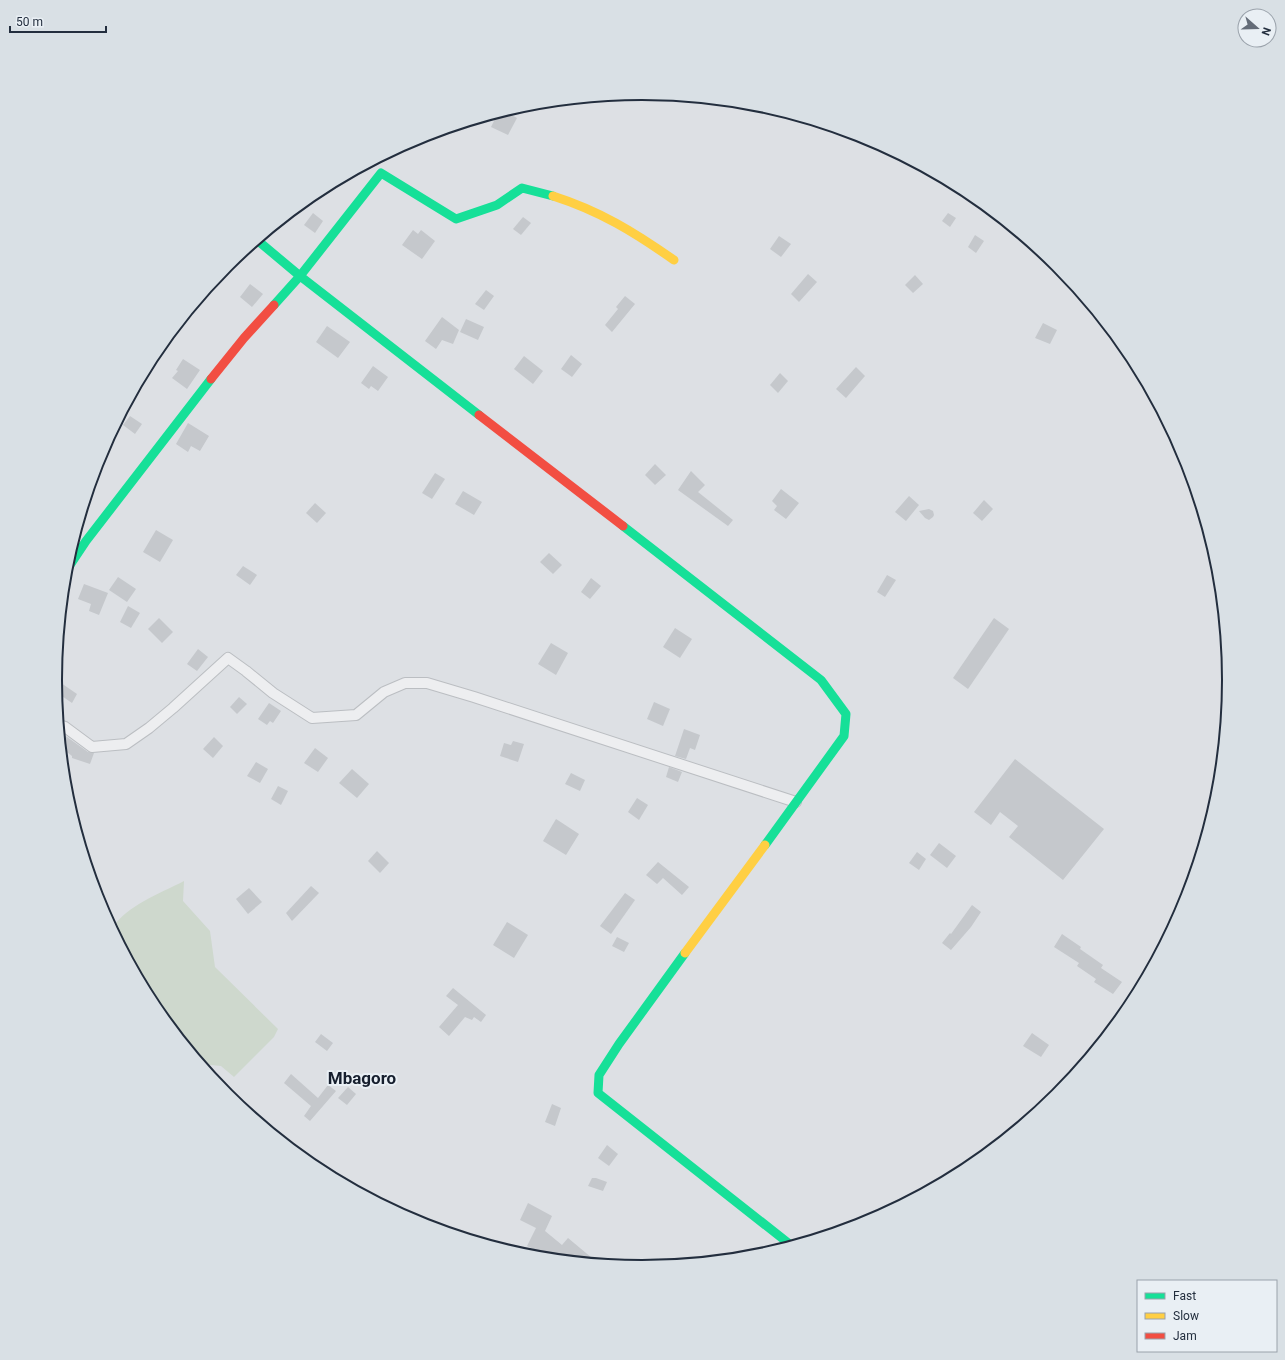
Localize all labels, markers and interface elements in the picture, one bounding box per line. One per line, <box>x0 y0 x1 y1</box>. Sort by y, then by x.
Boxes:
scale bar <box>10 8 106 34</box>
north arrow <box>1237 8 1277 48</box>
text: 50 m <box>16 15 43 29</box>
text: N <box>1258 25 1273 37</box>
district label: Mbagoro <box>328 1068 397 1088</box>
legend <box>1137 1280 1277 1352</box>
text: Fast <box>1173 1289 1196 1303</box>
text: Slow <box>1173 1309 1199 1323</box>
text: Jam <box>1173 1329 1197 1343</box>

